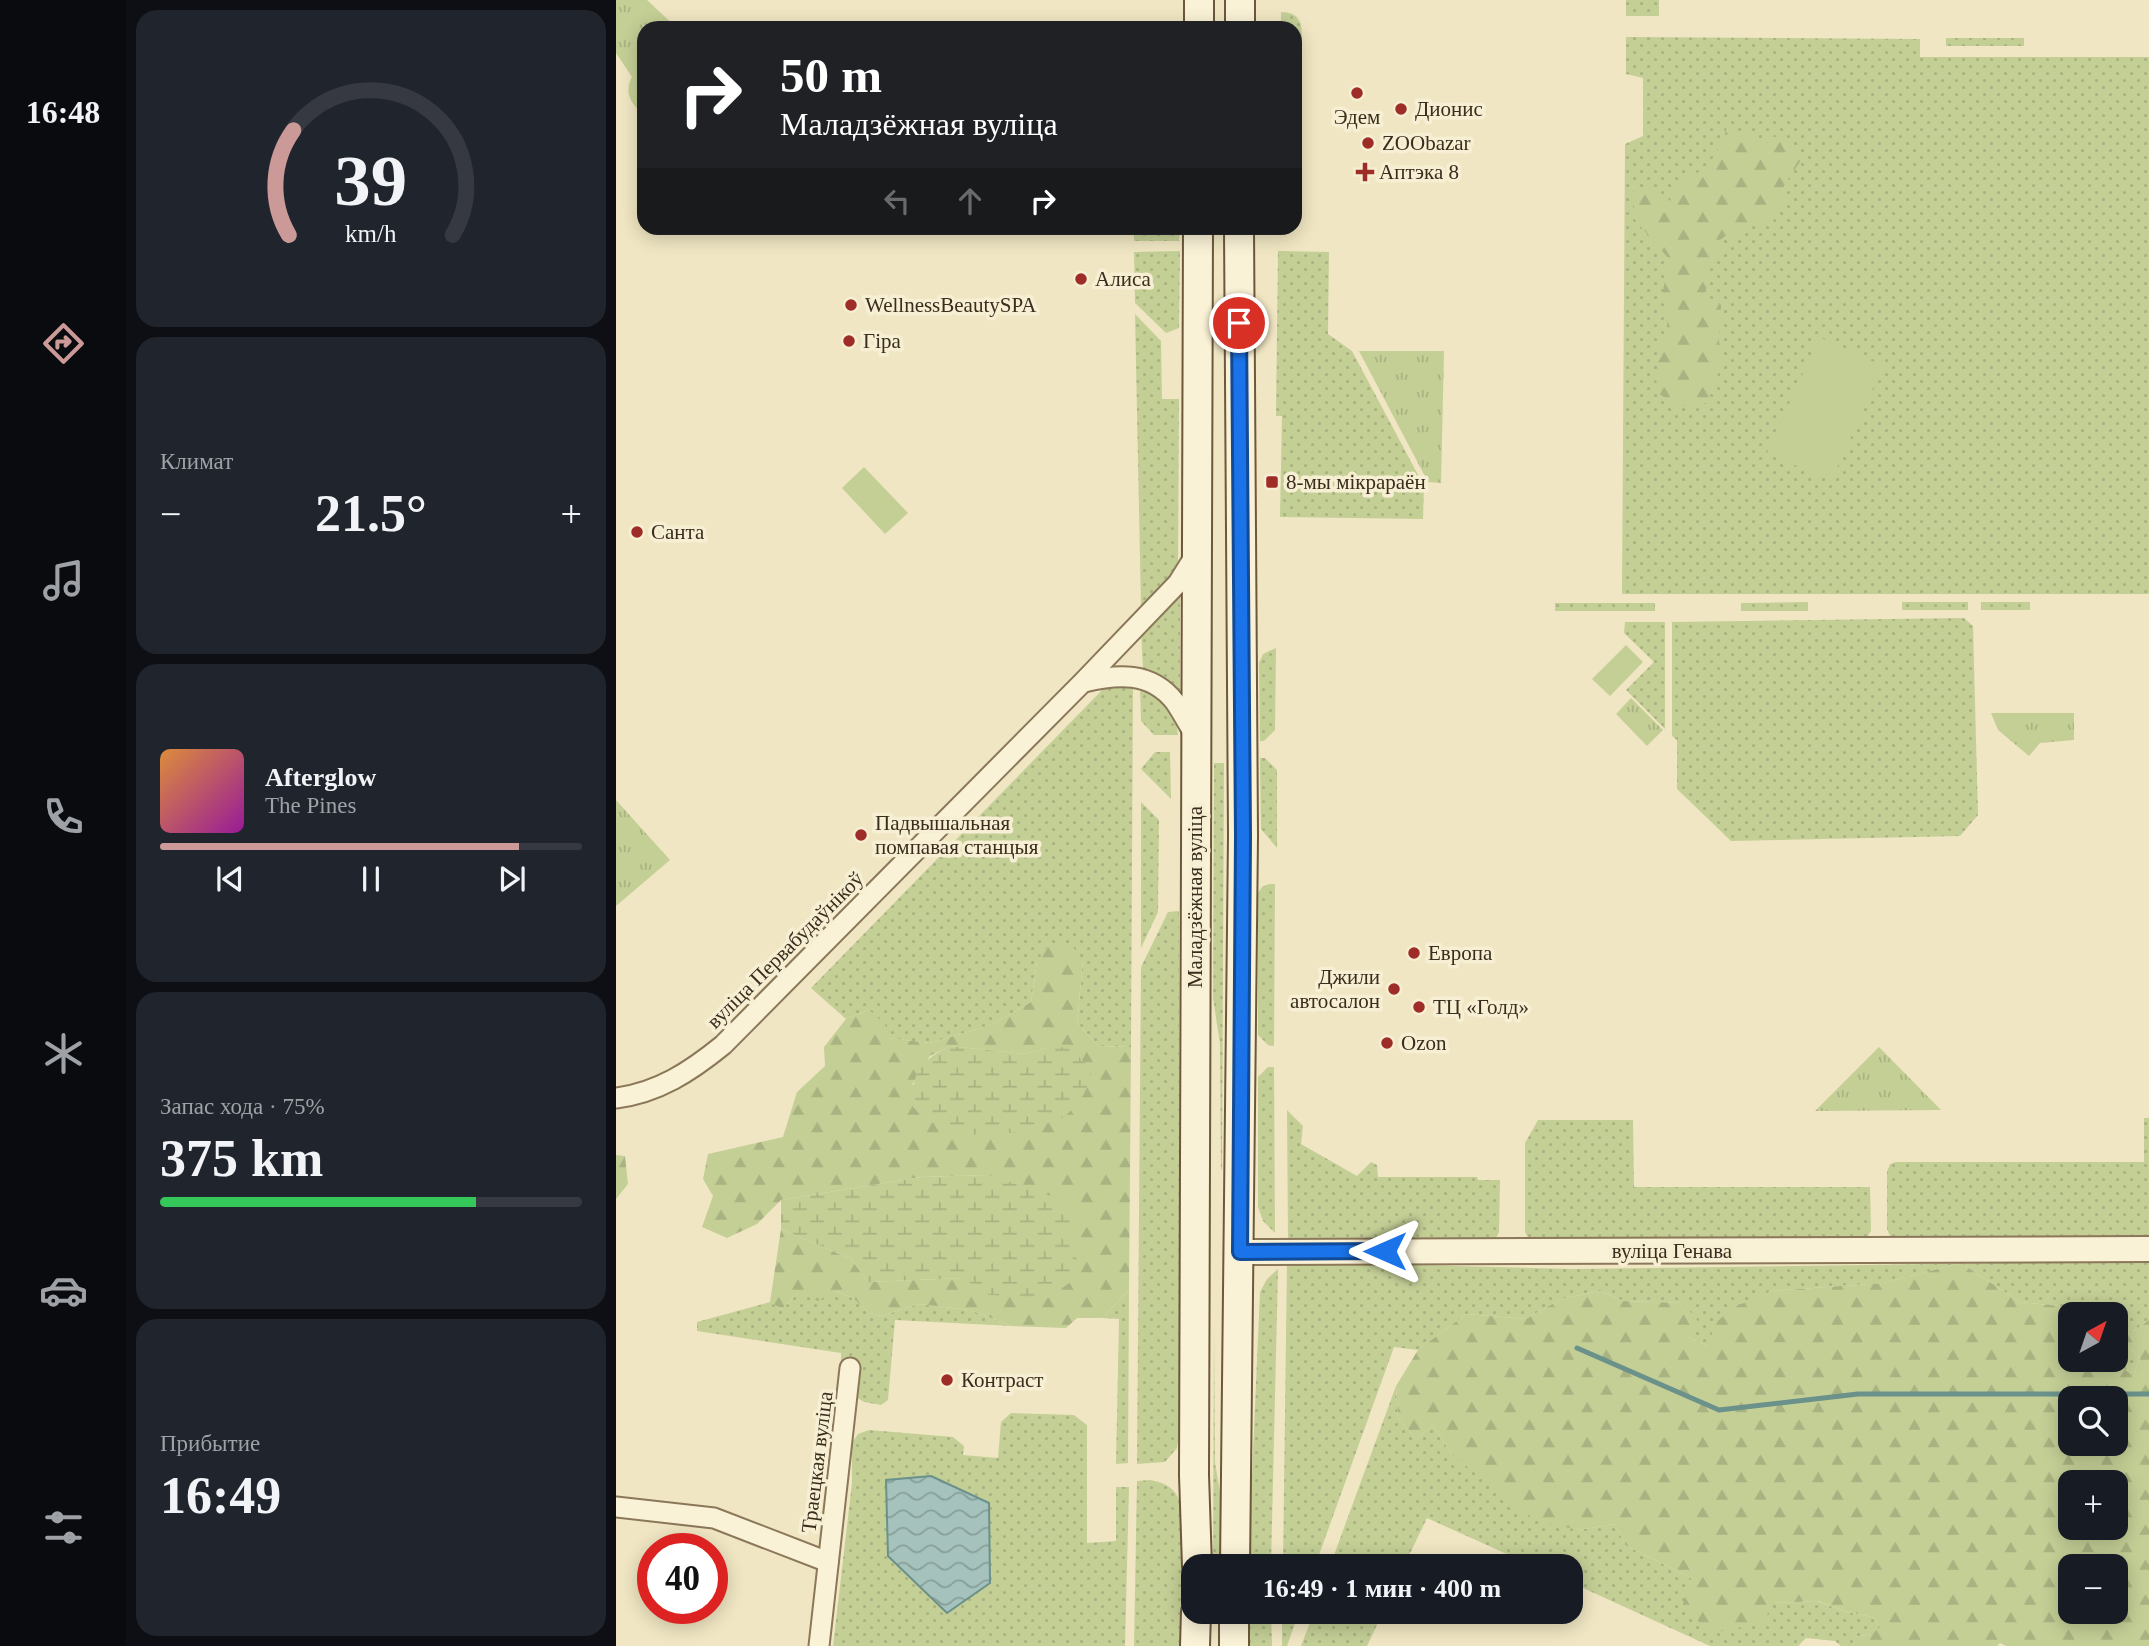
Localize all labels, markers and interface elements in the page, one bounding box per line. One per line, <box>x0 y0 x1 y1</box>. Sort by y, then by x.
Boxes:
text: 50 m <box>780 48 882 103</box>
icon: right <box>665 49 756 140</box>
marker: Эдем <box>1349 85 1365 101</box>
text: 16:48 <box>26 94 100 130</box>
place label: Дионис <box>1415 97 1483 121</box>
marker: Дионис <box>1393 101 1409 117</box>
place label: Эдем <box>1334 105 1380 129</box>
text: Маладзёжная вуліца <box>780 106 1058 142</box>
place label: ZOObazar <box>1382 131 1471 155</box>
marker: ZOObazar <box>1360 135 1376 151</box>
text: 39 <box>335 140 407 221</box>
place label: Аптэка 8 <box>1379 160 1459 184</box>
marker: Аптэка 8 <box>1357 164 1373 180</box>
icon: left <box>878 182 916 220</box>
icon: ahead <box>951 182 989 220</box>
icon: right <box>1024 182 1062 220</box>
text: km/h <box>345 219 397 246</box>
place label: Алиса <box>1095 267 1151 291</box>
marker: Алиса <box>1073 271 1089 287</box>
place label: WellnessBeautySPA <box>865 293 1037 317</box>
pin <box>1209 293 1269 353</box>
marker: WellnessBeautySPA <box>843 297 859 313</box>
icon: arrive <box>1220 304 1258 342</box>
icon: directions <box>39 319 88 368</box>
place label: Гіра <box>863 329 901 353</box>
marker: Гіра <box>841 333 857 349</box>
text: Климат <box>160 449 233 474</box>
place label: 8-мы мікрараён <box>1286 470 1426 494</box>
marker: 8-мы мікрараён <box>1264 474 1280 490</box>
text: 21.5° <box>315 485 427 542</box>
text: − <box>160 493 181 535</box>
text: + <box>561 493 582 535</box>
place label: Санта <box>651 520 705 544</box>
marker: Санта <box>629 524 645 540</box>
icon: music <box>39 556 88 605</box>
text: Afterglow <box>265 763 376 792</box>
icon: phone <box>39 792 88 841</box>
text: The Pines <box>265 793 356 818</box>
street label: Маладзёжная вуліца <box>1183 805 1207 988</box>
place label: Падвышальная помпавая станцыя <box>875 811 1039 859</box>
marker: Падвышальная помпавая станцыя <box>853 827 869 843</box>
icon: previous <box>211 860 249 898</box>
icon: pause <box>352 860 390 898</box>
icon: next <box>493 860 531 898</box>
street label: вуліца Первабудаўнікоў <box>702 866 869 1033</box>
place label: Европа <box>1428 941 1493 965</box>
marker: Европа <box>1406 945 1422 961</box>
place label: Джили автосалон <box>1290 965 1380 1013</box>
marker: Джили автосалон <box>1386 981 1402 997</box>
place label: ТЦ «Голд» <box>1433 995 1529 1019</box>
marker: ТЦ «Голд» <box>1411 999 1427 1015</box>
icon: climate <box>39 1029 88 1078</box>
place label: Ozon <box>1401 1031 1447 1055</box>
marker: Ozon <box>1379 1035 1395 1051</box>
text: Запас хода · 75% <box>160 1094 325 1119</box>
text: 375 km <box>160 1130 323 1187</box>
position arrow <box>1348 1214 1422 1288</box>
street label: вуліца Генава <box>1612 1239 1733 1263</box>
icon: car <box>39 1266 88 1315</box>
north arrow <box>2058 1302 2128 1372</box>
map controls <box>2058 1302 2128 1624</box>
place label: Контраст <box>961 1368 1043 1392</box>
marker: Контраст <box>939 1372 955 1388</box>
button: search <box>2058 1386 2128 1456</box>
street label: Траецкая вуліца <box>796 1389 838 1534</box>
text: Прибытие <box>160 1431 260 1456</box>
text: 16:49 <box>160 1467 281 1524</box>
button: + <box>2058 1470 2128 1540</box>
icon: filters <box>39 1503 88 1552</box>
speed limit sign: 40 <box>637 1533 728 1624</box>
button: − <box>2058 1554 2128 1624</box>
text: 16:49 · 1 мин · 400 m <box>1263 1574 1501 1603</box>

